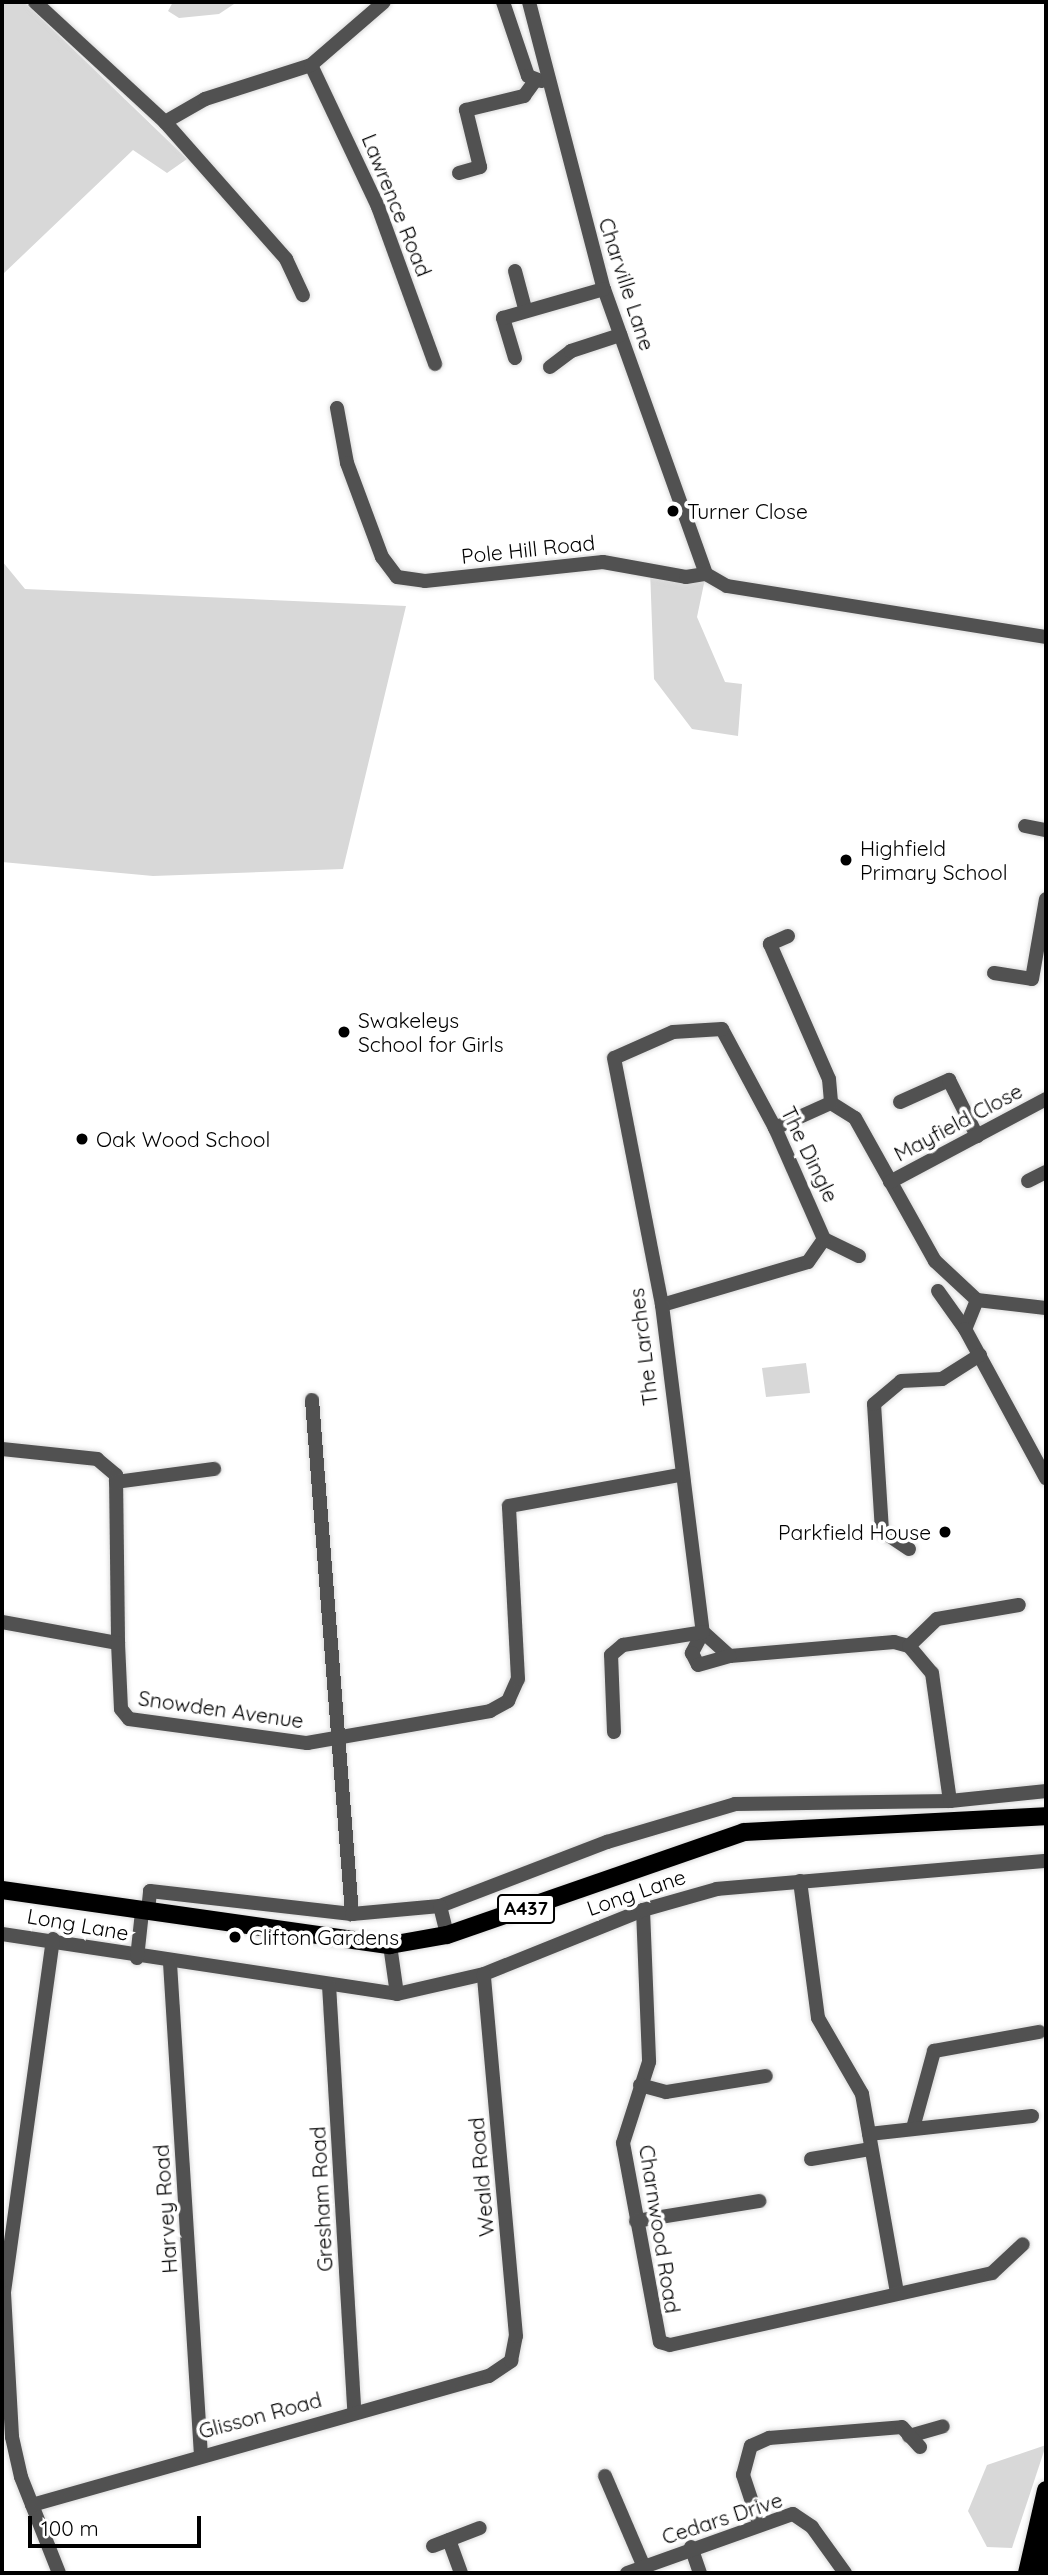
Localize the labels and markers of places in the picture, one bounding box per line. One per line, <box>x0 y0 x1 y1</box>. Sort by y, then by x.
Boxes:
place label: Turner Close <box>687 498 808 524</box>
marker: Turner Close <box>665 503 681 519</box>
place label: Highfield Primary School <box>860 835 1008 885</box>
marker: Highfield Primary School <box>838 852 854 868</box>
place label: Swakeleys School for Girls <box>358 1007 504 1057</box>
marker: Swakeleys School for Girls <box>336 1024 352 1040</box>
place label: Oak Wood School <box>96 1126 270 1152</box>
marker: Oak Wood School <box>74 1131 90 1147</box>
place label: Parkfield House <box>778 1519 931 1545</box>
marker: Parkfield House <box>937 1524 953 1540</box>
place label: Clifton Gardens <box>249 1924 399 1950</box>
marker: Clifton Gardens <box>227 1929 243 1945</box>

